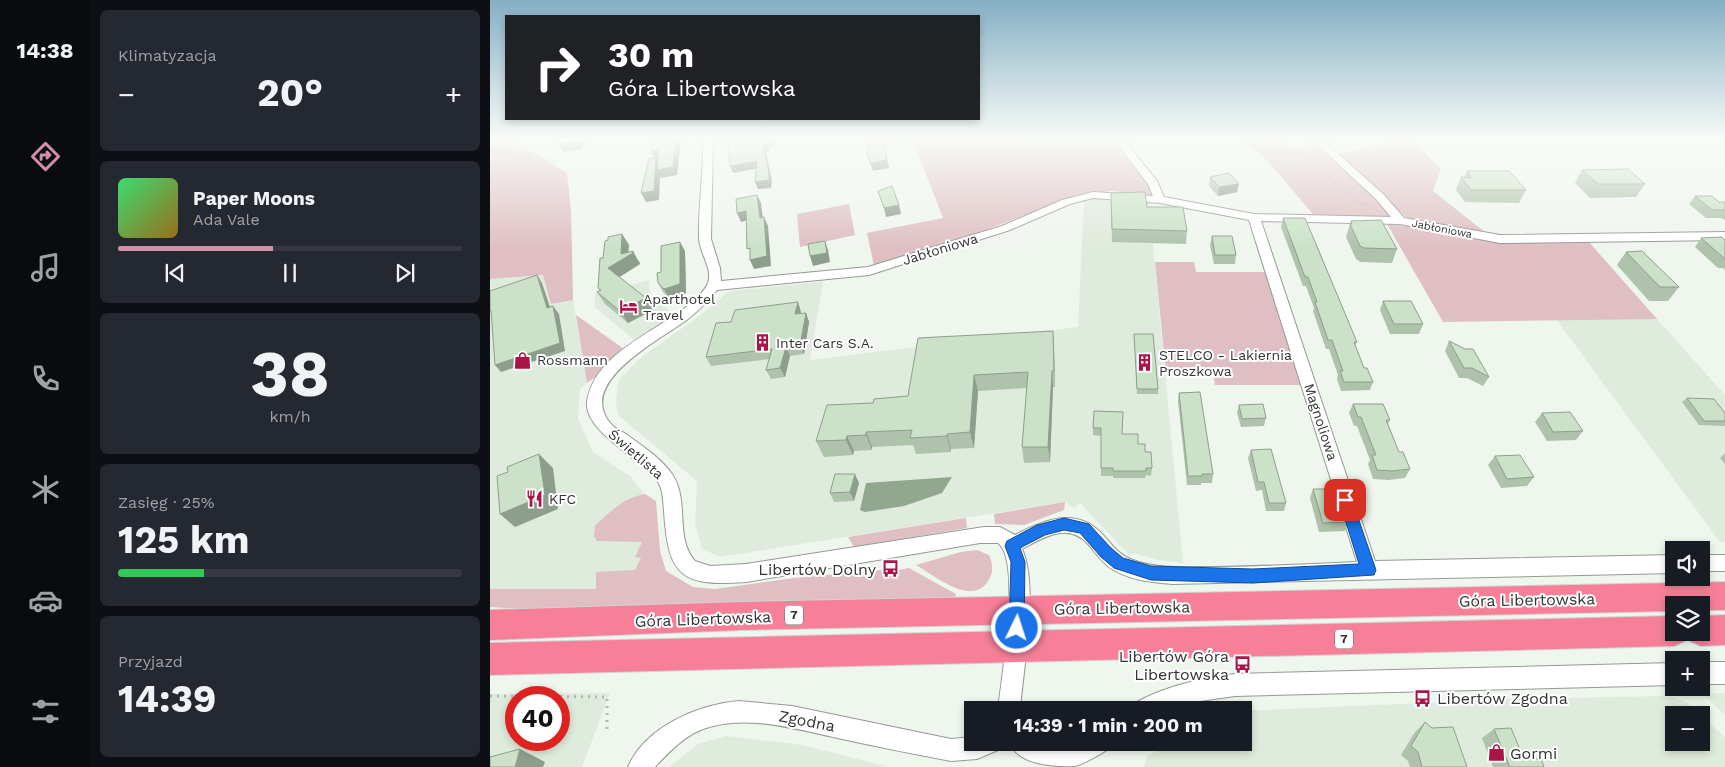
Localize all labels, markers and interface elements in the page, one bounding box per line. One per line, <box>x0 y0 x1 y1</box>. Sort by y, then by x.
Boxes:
text: 30 m <box>608 34 694 76</box>
icon: right <box>525 35 590 100</box>
text: 14:38 <box>16 38 74 63</box>
text: Klimatyzacja <box>118 46 216 65</box>
text: 20° <box>257 71 323 115</box>
text: Góra Libertowska <box>608 76 796 101</box>
text: − <box>118 78 135 111</box>
text: + <box>445 78 462 111</box>
icon: directions <box>28 139 63 174</box>
text: Paper Moons <box>193 187 315 210</box>
text: Ada Vale <box>193 210 260 229</box>
street label: Jabłoniowa <box>1411 217 1473 241</box>
street label: Jabłoniowa <box>900 230 980 268</box>
icon: music <box>28 250 63 285</box>
icon: previous <box>161 259 189 287</box>
icon: pause <box>276 259 304 287</box>
icon: next <box>391 259 419 287</box>
place label: Aparthotel Travel <box>643 291 716 323</box>
hotel icon: Aparthotel Travel <box>619 297 639 317</box>
building icon: Inter Cars S.A. <box>752 333 772 353</box>
place label: Inter Cars S.A. <box>776 335 874 351</box>
text: 38 <box>250 336 330 412</box>
place label: STELCO - Lakiernia Proszkowa <box>1159 347 1292 379</box>
shop icon: Rossmann <box>513 350 533 370</box>
place label: Rossmann <box>537 352 608 368</box>
building icon: STELCO - Lakiernia Proszkowa <box>1135 353 1155 373</box>
icon: phone <box>28 361 63 396</box>
street label: Magnoliowa <box>1301 382 1341 463</box>
text: km/h <box>269 407 311 426</box>
street label: Świetlista <box>605 426 667 482</box>
icon: climate <box>28 472 63 507</box>
pin <box>1324 479 1366 521</box>
icon: arrive <box>1331 486 1359 514</box>
restaurant icon: KFC <box>525 489 545 509</box>
place label: KFC <box>549 491 576 507</box>
text: Zasięg · 25% <box>118 493 214 512</box>
text: 125 km <box>118 518 249 562</box>
map controls <box>1665 541 1710 751</box>
button: sound <box>1665 541 1710 586</box>
bus stop icon: Libertów Dolny <box>880 559 900 579</box>
place label: Libertów Dolny <box>758 560 877 579</box>
icon: car <box>28 583 63 618</box>
street label: Góra Libertowska <box>1459 589 1595 611</box>
button: layers <box>1665 596 1710 641</box>
street label: Góra Libertowska <box>1054 597 1190 619</box>
position arrow <box>990 601 1042 653</box>
road number: 7 <box>785 606 803 624</box>
street label: Góra Libertowska <box>634 607 772 631</box>
road number: 7 <box>1335 630 1353 648</box>
place label: Libertów Góra Libertowska <box>1119 647 1229 684</box>
button: + <box>1665 651 1710 696</box>
text: Przyjazd <box>118 652 183 671</box>
bus stop icon: Libertów Góra Libertowska <box>1233 655 1253 675</box>
text: 14:39 <box>118 677 216 721</box>
speed limit sign: 40 <box>505 686 570 751</box>
bus stop icon: Libertów Zgodna <box>1413 688 1433 708</box>
place label: Libertów Zgodna <box>1437 689 1568 708</box>
icon: filters <box>28 694 63 729</box>
street label: Zgodna <box>777 706 837 736</box>
button: − <box>1665 706 1710 751</box>
text: 14:39 · 1 min · 200 m <box>1013 714 1203 737</box>
shop icon: Gormi <box>1486 743 1506 763</box>
place label: Gormi <box>1510 744 1557 763</box>

